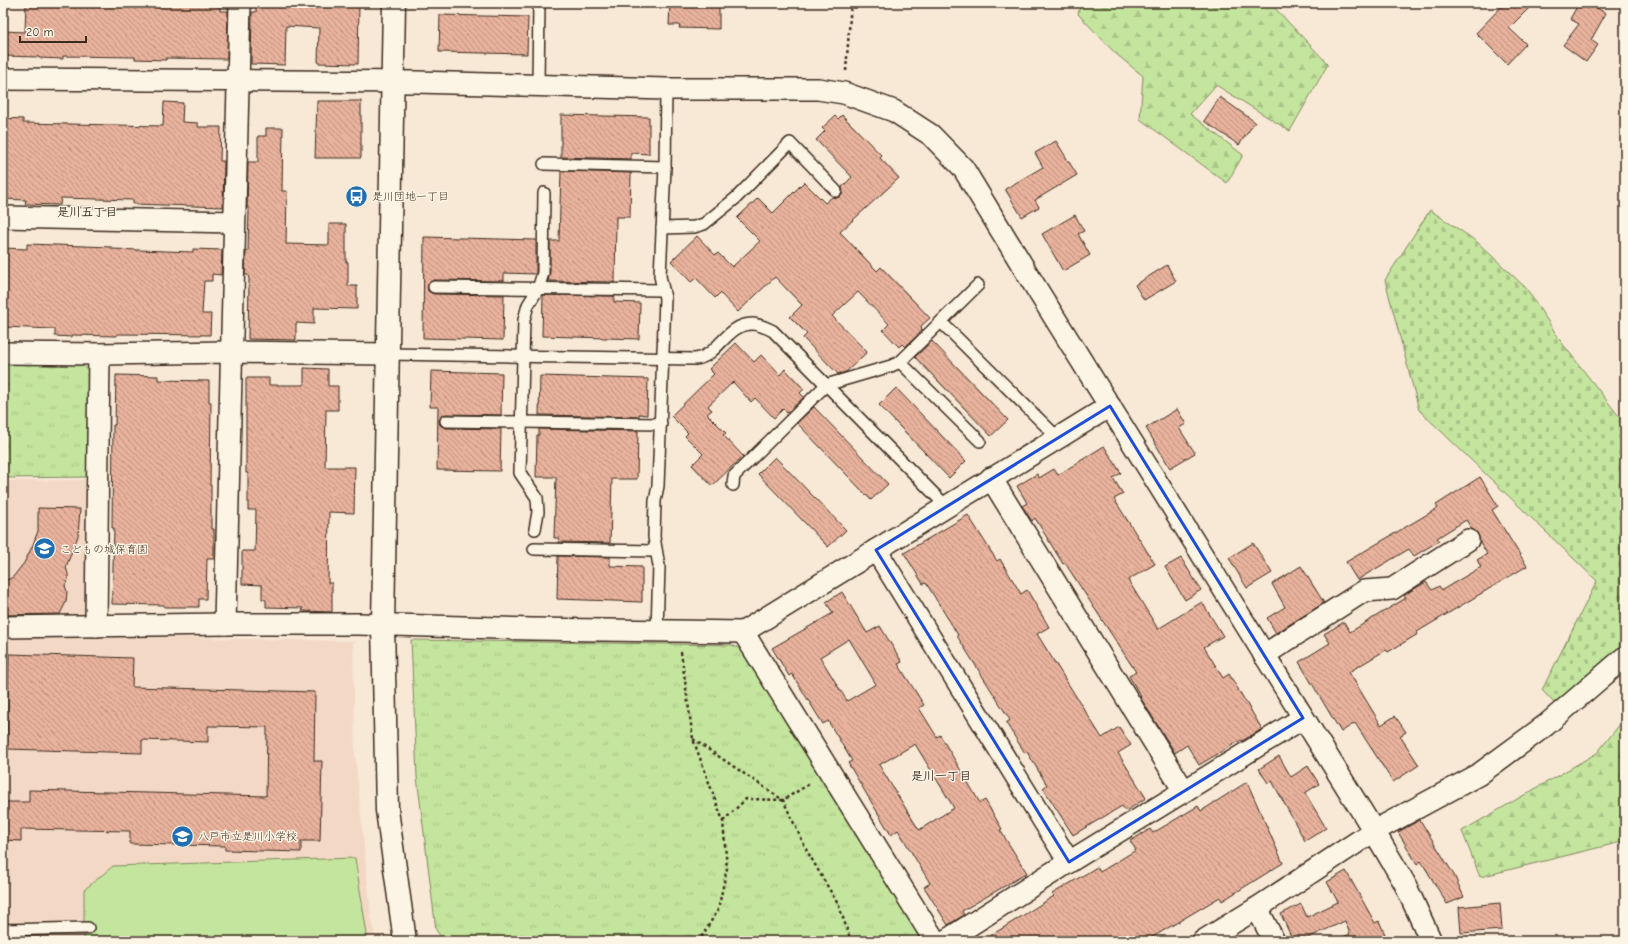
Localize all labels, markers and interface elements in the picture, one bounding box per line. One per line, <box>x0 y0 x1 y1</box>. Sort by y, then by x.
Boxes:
scale bar <box>20 18 86 44</box>
text: 20 m <box>26 25 54 39</box>
bus stop icon: 是川団地一丁目 <box>343 183 369 209</box>
place label: 是川団地一丁目 <box>372 190 449 203</box>
district label: 是川五丁目 <box>57 205 117 219</box>
school or university icon: こどもの城保育園 <box>31 536 57 562</box>
place label: こどもの城保育園 <box>60 543 148 556</box>
district label: 是川一丁目 <box>911 769 971 783</box>
school or university icon: 八戸市立是川小学校 <box>170 823 196 849</box>
place label: 八戸市立是川小学校 <box>198 830 297 843</box>

